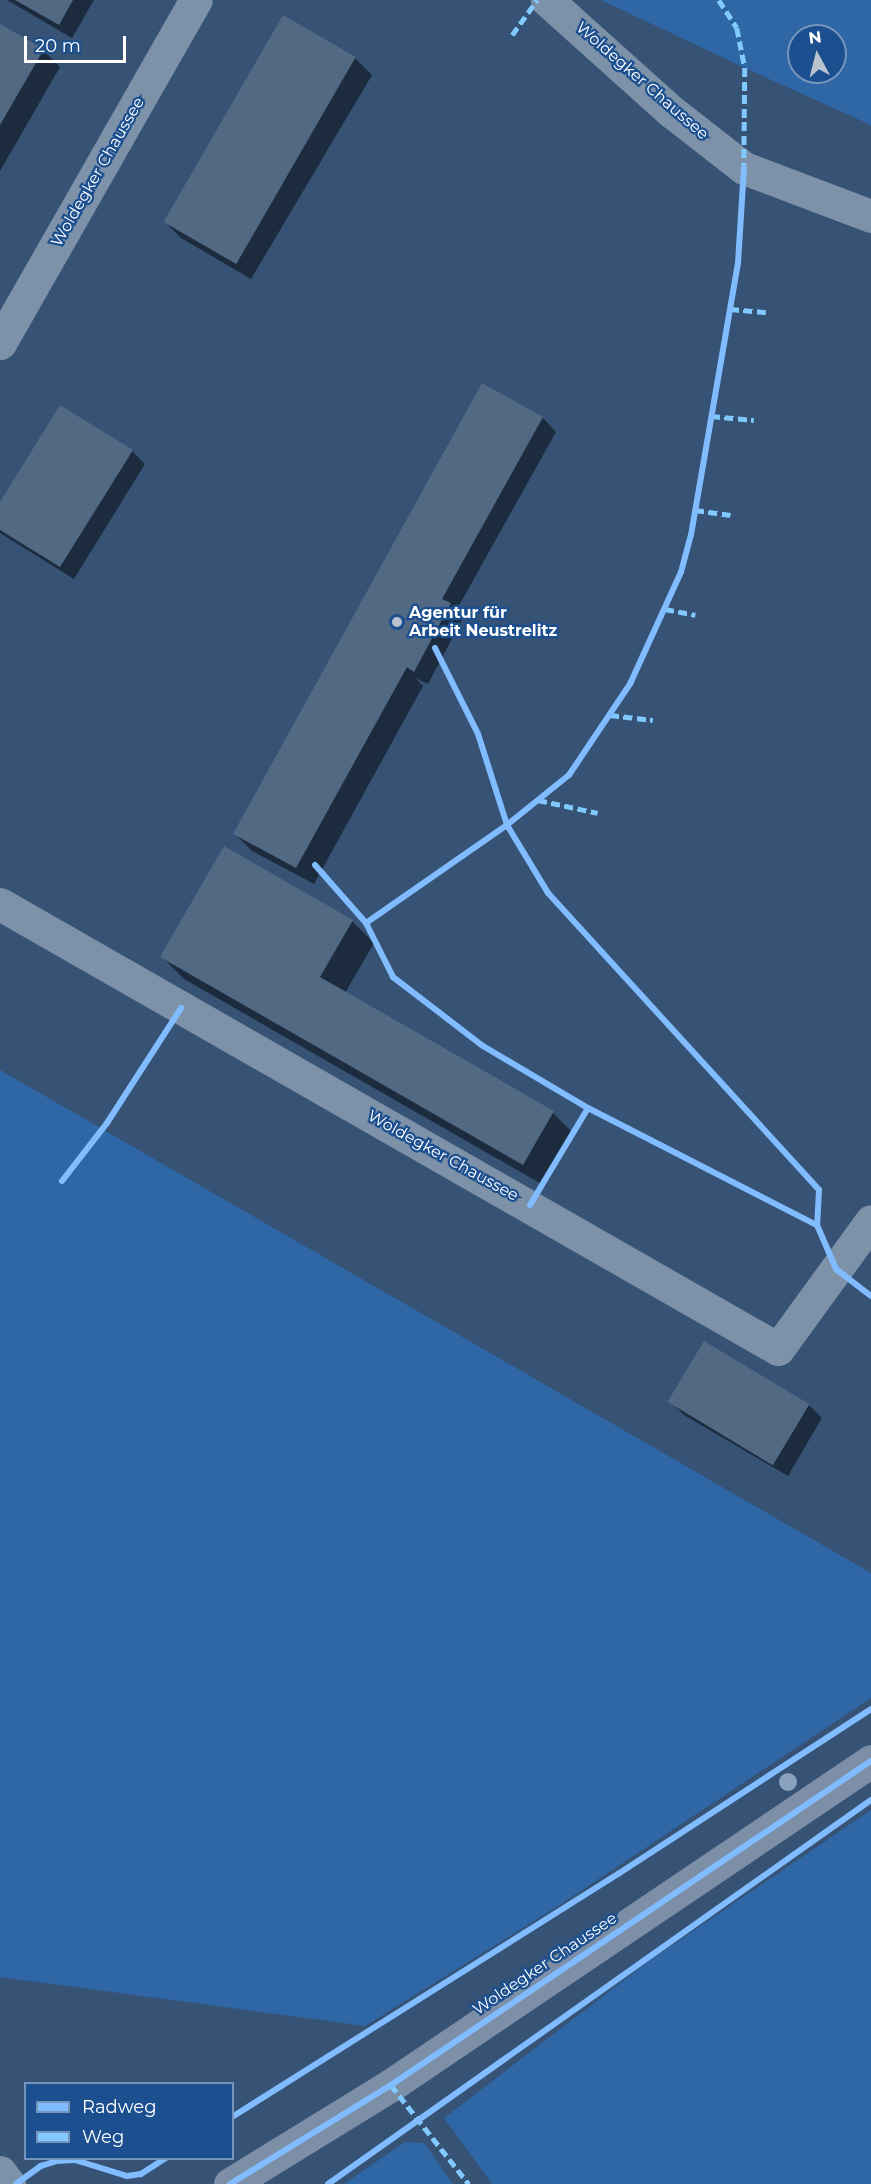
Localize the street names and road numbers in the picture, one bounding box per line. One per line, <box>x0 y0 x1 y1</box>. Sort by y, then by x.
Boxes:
street label: Woldegker Chaussee <box>572 18 712 144</box>
street label: Woldegker Chaussee <box>47 94 149 250</box>
street label: Woldegker Chaussee <box>364 1107 522 1205</box>
street label: Woldegker Chaussee <box>469 1909 621 2019</box>

